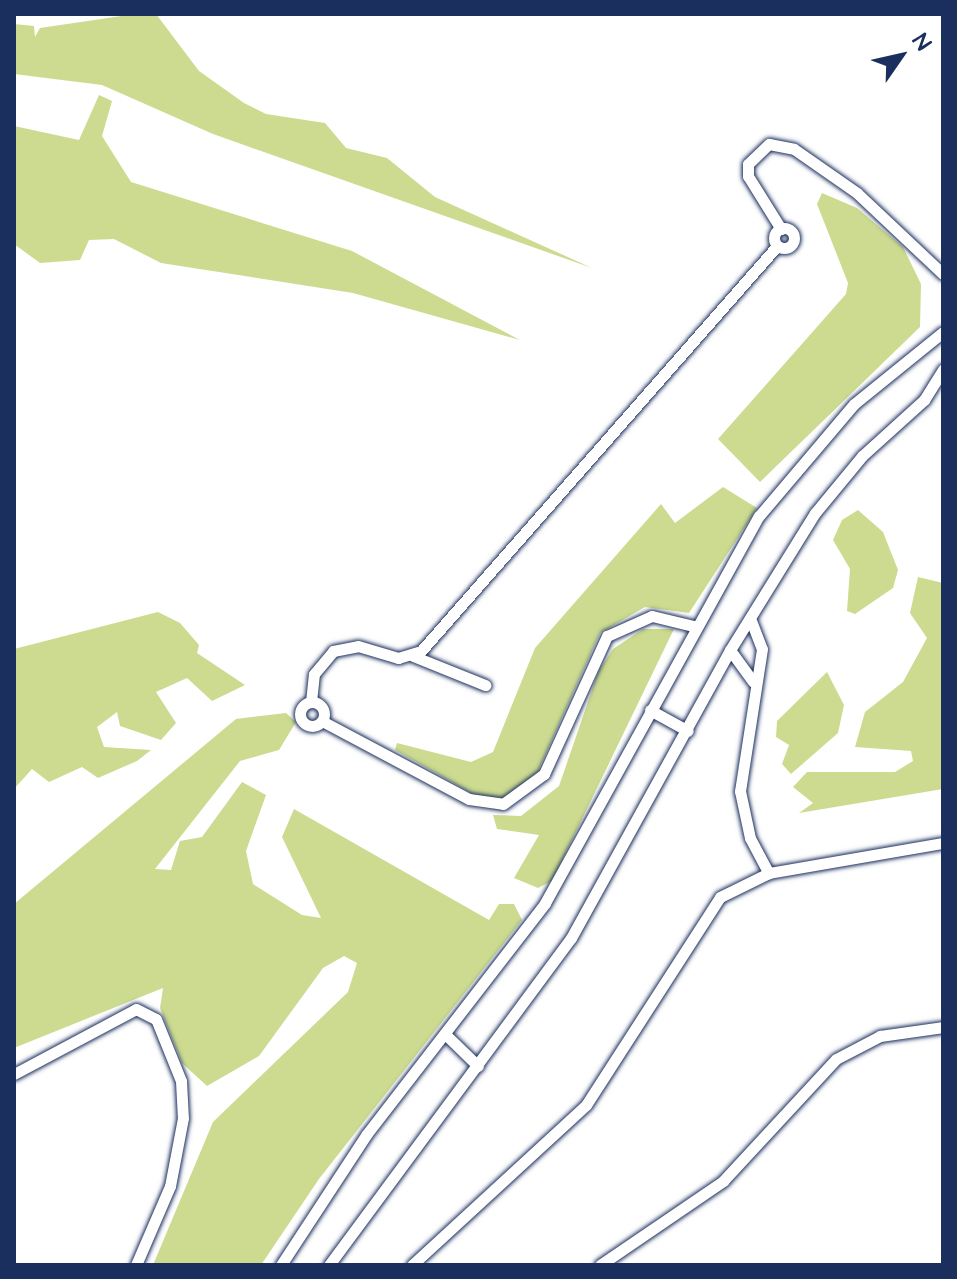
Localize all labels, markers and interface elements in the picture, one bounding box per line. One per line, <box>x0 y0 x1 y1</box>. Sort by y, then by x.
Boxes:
north arrow <box>861 16 941 96</box>
text: N <box>905 28 938 57</box>

